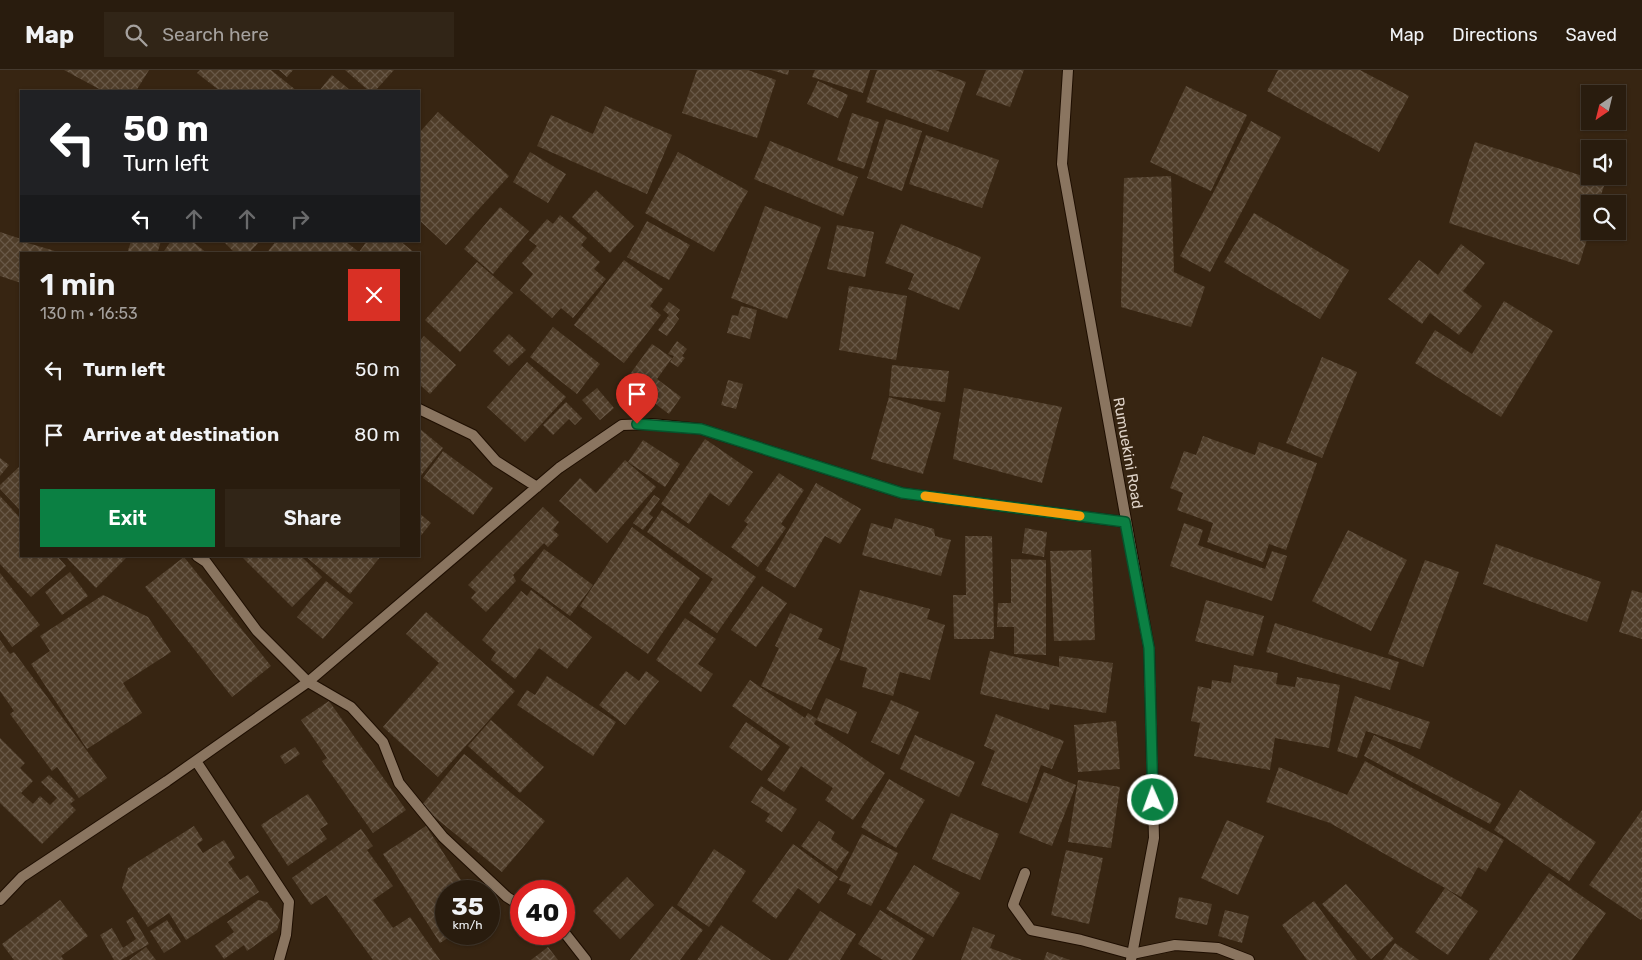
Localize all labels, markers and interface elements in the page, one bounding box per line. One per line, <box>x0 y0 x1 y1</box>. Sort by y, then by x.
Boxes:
search box <box>104 12 454 57</box>
text: Map <box>25 21 74 49</box>
icon: search <box>122 21 150 49</box>
text: Search here <box>162 23 269 46</box>
text: Map <box>1389 24 1424 46</box>
text: Directions <box>1452 24 1538 46</box>
text: Saved <box>1566 24 1617 46</box>
north arrow <box>1581 85 1626 130</box>
map controls <box>1581 85 1626 240</box>
text: 50 m <box>123 108 209 150</box>
icon: left <box>40 110 105 175</box>
button: sound <box>1581 140 1626 185</box>
text: Turn left <box>123 150 209 177</box>
button: search <box>1581 195 1626 240</box>
icon: left <box>127 205 155 233</box>
icon: ahead <box>180 205 208 233</box>
icon: ahead <box>233 205 261 233</box>
icon: right <box>286 205 314 233</box>
text: 1 min <box>40 267 115 303</box>
button: close <box>348 269 400 321</box>
text: 130 m · 16:53 <box>40 304 138 323</box>
icon: left <box>40 356 68 384</box>
text: Turn left <box>83 358 165 381</box>
text: 50 m <box>355 358 400 381</box>
pin <box>616 373 658 424</box>
icon: arrive <box>623 380 651 408</box>
street label: Rumuekini Road <box>1109 396 1147 510</box>
icon: arrive <box>40 421 68 449</box>
text: Arrive at destination <box>83 423 279 446</box>
text: 80 m <box>354 423 400 446</box>
button: Exit <box>40 489 215 547</box>
button: Share <box>225 489 400 547</box>
position arrow <box>1126 773 1178 825</box>
speed limit sign: 40 <box>510 880 575 945</box>
text: 35 <box>451 892 484 921</box>
text: km/h <box>453 918 482 932</box>

